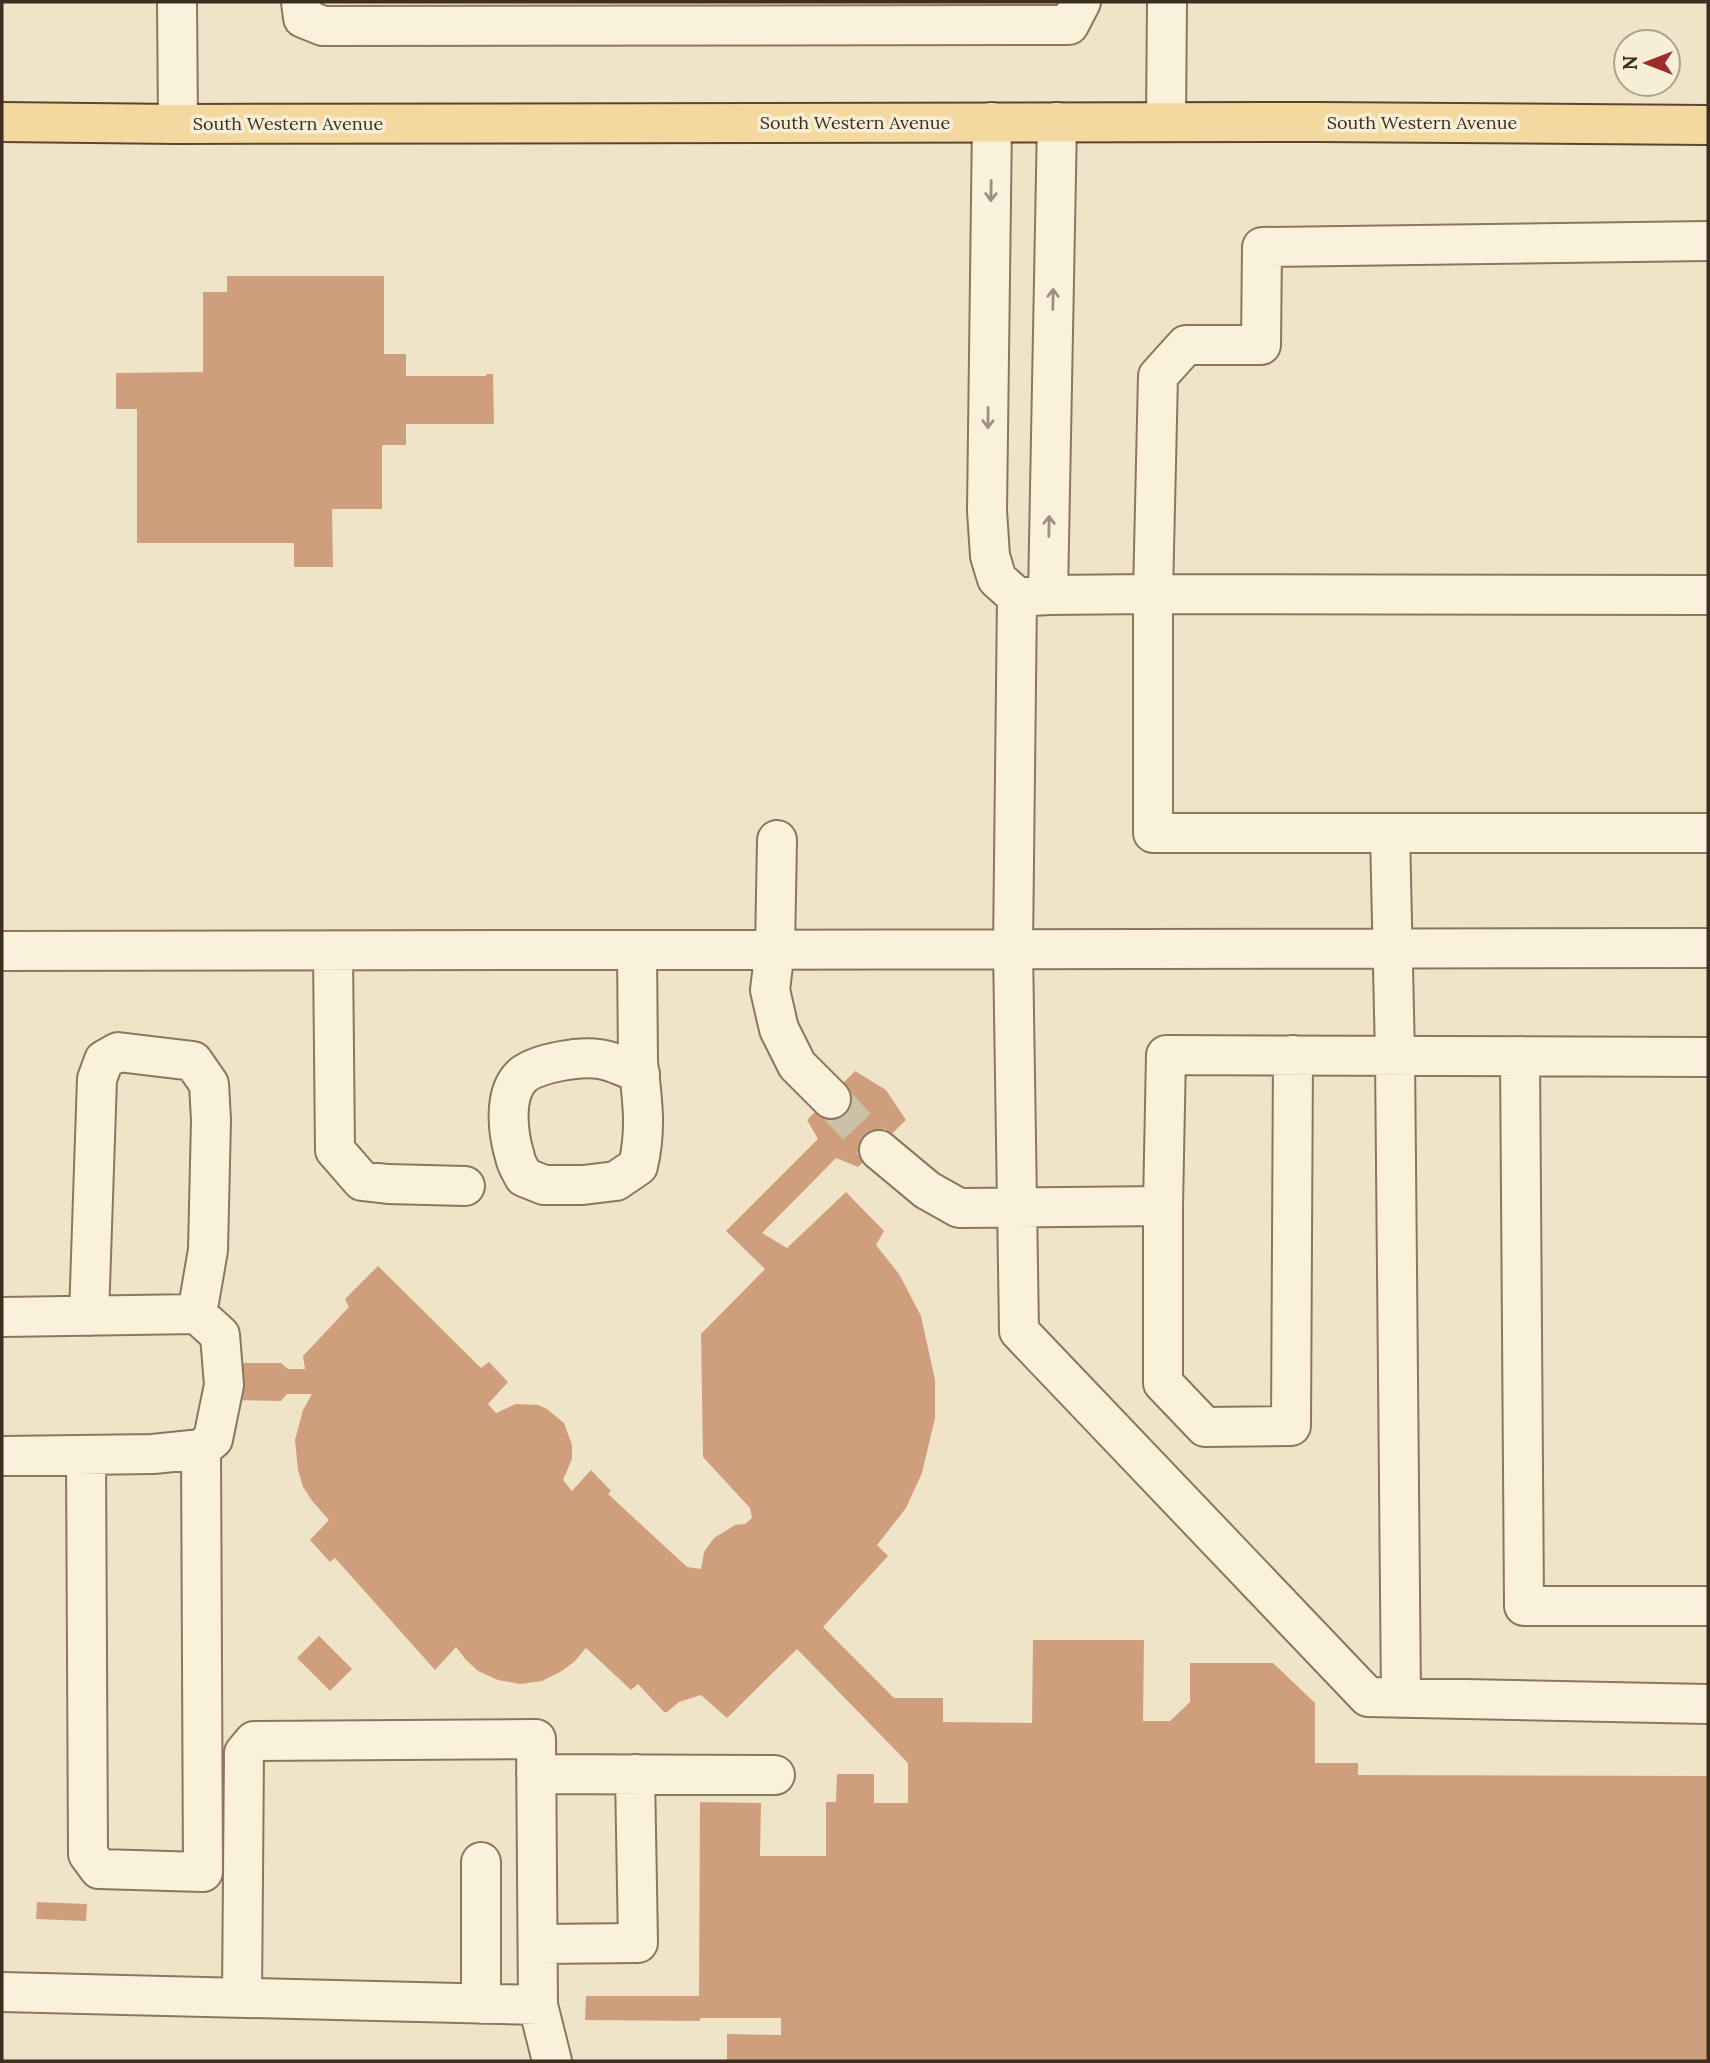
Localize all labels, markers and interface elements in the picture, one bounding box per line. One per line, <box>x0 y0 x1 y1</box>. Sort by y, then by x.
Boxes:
north arrow <box>1612 28 1682 98</box>
text: N <box>1618 55 1642 70</box>
street label: South Western Avenue <box>760 111 951 134</box>
street label: South Western Avenue <box>1327 111 1518 134</box>
street label: South Western Avenue <box>193 112 384 135</box>
one-way arrow <box>984 179 998 202</box>
one-way arrow <box>1047 288 1060 311</box>
one-way arrow <box>981 406 995 429</box>
one-way arrow <box>1042 515 1056 538</box>

